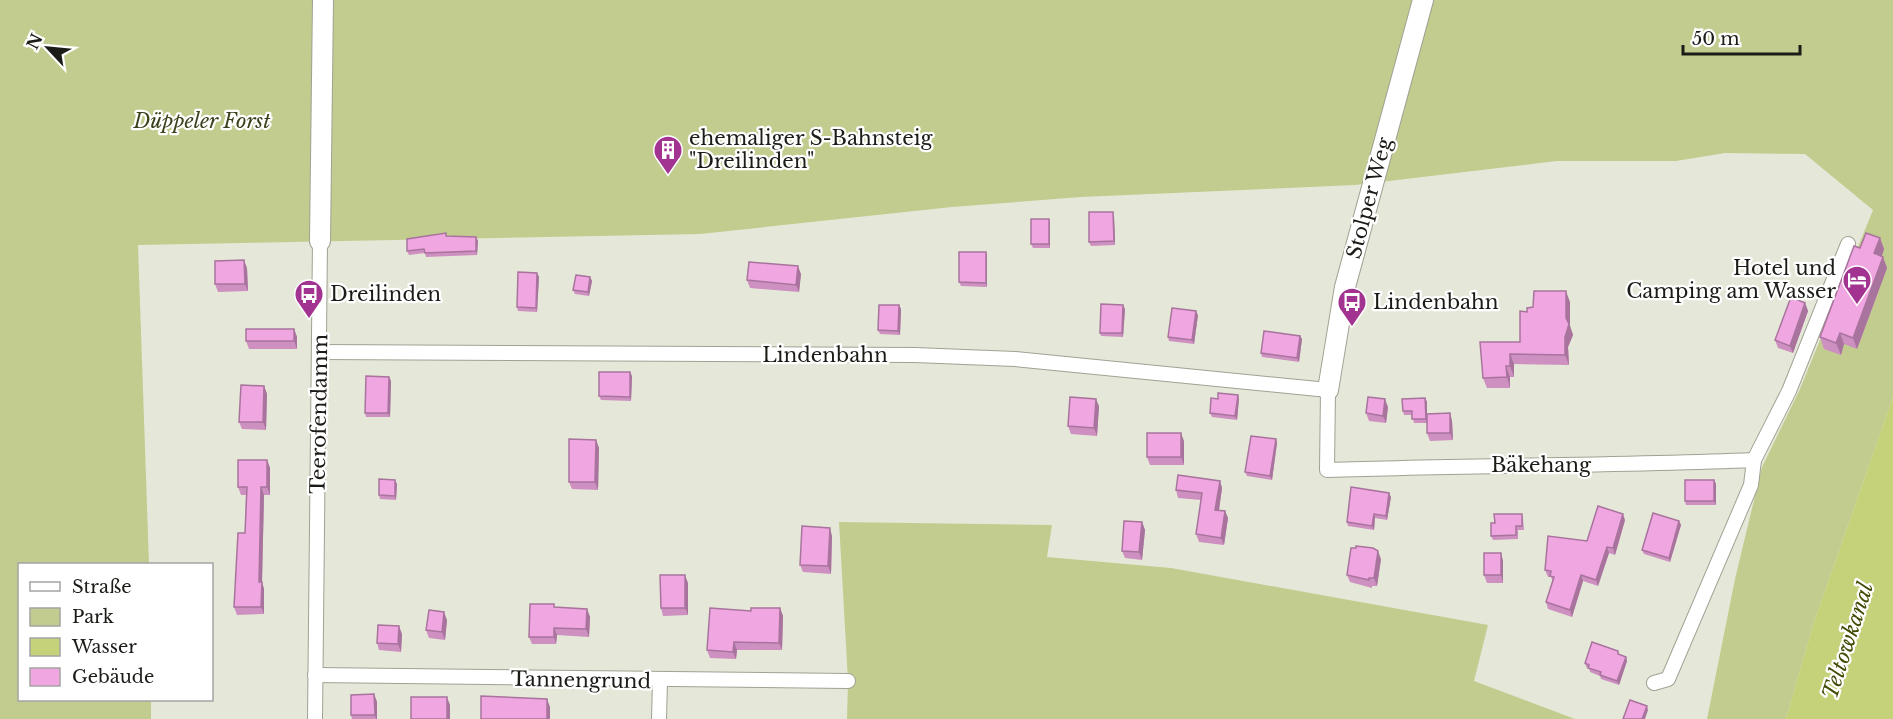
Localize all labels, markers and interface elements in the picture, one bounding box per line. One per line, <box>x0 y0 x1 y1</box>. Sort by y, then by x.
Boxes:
north arrow <box>18 18 78 78</box>
scale bar <box>1683 18 1800 56</box>
text: 50 m <box>1692 28 1740 50</box>
text: N <box>22 30 47 53</box>
park label: Düppeler Forst <box>132 109 271 133</box>
place label: ehemaliger S-Bahnsteig "Dreilinden" <box>689 126 933 173</box>
building icon: ehemaliger S-Bahnsteig "Dreilinden" <box>652 134 684 176</box>
street label: Stolper Weg <box>1341 134 1397 261</box>
place label: Hotel und Camping am Wasser <box>1626 256 1836 303</box>
hotel icon: Hotel und Camping am Wasser <box>1841 264 1873 306</box>
bus stop icon: Dreilinden <box>293 278 325 320</box>
place label: Dreilinden <box>330 282 441 306</box>
bus stop icon: Lindenbahn <box>1336 286 1368 328</box>
place label: Lindenbahn <box>1373 290 1499 314</box>
street label: Teerofendamm <box>306 333 332 494</box>
street label: Lindenbahn <box>762 343 888 367</box>
street label: Bäkehang <box>1491 453 1592 477</box>
legend <box>18 563 213 701</box>
text: Straße <box>72 576 132 598</box>
water label: Teltowkanal <box>1817 579 1879 703</box>
text: Park <box>72 606 114 628</box>
text: Wasser <box>71 636 137 658</box>
text: Gebäude <box>72 666 154 688</box>
street label: Tannengrund <box>511 667 651 693</box>

